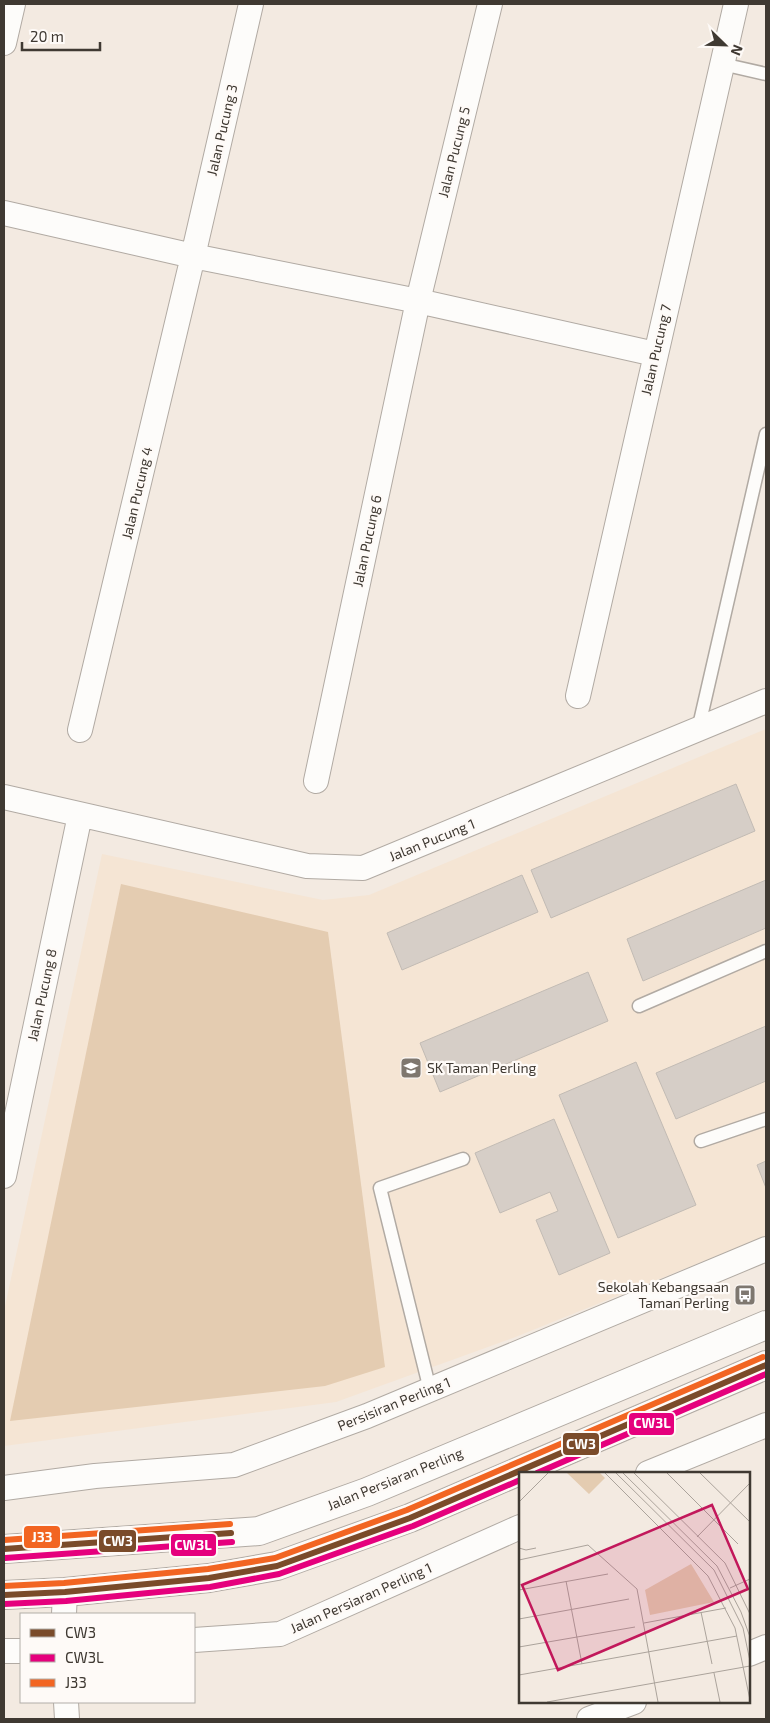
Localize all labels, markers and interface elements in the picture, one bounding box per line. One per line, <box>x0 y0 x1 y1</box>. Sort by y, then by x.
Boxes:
scale bar <box>22 20 100 52</box>
north arrow <box>700 20 750 70</box>
text: 20 m <box>30 27 64 45</box>
text: N <box>728 42 747 58</box>
street label: Jalan Pucung 3 <box>203 82 240 177</box>
street label: Jalan Pucung 5 <box>434 105 473 199</box>
street label: Jalan Pucung 7 <box>637 303 674 397</box>
street label: Jalan Pucung 4 <box>118 445 155 541</box>
street label: Jalan Pucung 6 <box>348 493 385 588</box>
street label: Jalan Pucung 1 <box>386 815 477 865</box>
street label: Jalan Pucung 8 <box>23 947 60 1043</box>
school or university icon: SK Taman Perling <box>399 1056 423 1080</box>
place label: SK Taman Perling <box>427 1059 537 1076</box>
place label: Sekolah Kebangsaan Taman Perling <box>598 1278 729 1311</box>
bus stop icon: Sekolah Kebangsaan Taman Perling <box>733 1283 757 1307</box>
street label: Persisiran Perling 1 <box>335 1373 453 1434</box>
line badge: CW3L <box>628 1412 675 1436</box>
text: CW3L <box>633 1414 671 1431</box>
line badge: CW3 <box>562 1432 600 1456</box>
text: CW3 <box>566 1435 596 1452</box>
street label: Jalan Persiaran Perling <box>325 1444 465 1513</box>
inset map <box>519 1472 750 1703</box>
line badge: J33 <box>23 1525 61 1549</box>
text: J33 <box>31 1528 53 1545</box>
line badge: CW3 <box>98 1529 137 1553</box>
text: CW3 <box>103 1532 133 1549</box>
line badge: CW3L <box>170 1533 217 1557</box>
text: CW3L <box>174 1536 212 1553</box>
street label: Jalan Persiaran Perling 1 <box>287 1559 434 1636</box>
legend <box>20 1613 195 1703</box>
text: CW3 <box>65 1623 96 1641</box>
text: CW3L <box>65 1648 104 1666</box>
text: J33 <box>65 1673 87 1691</box>

